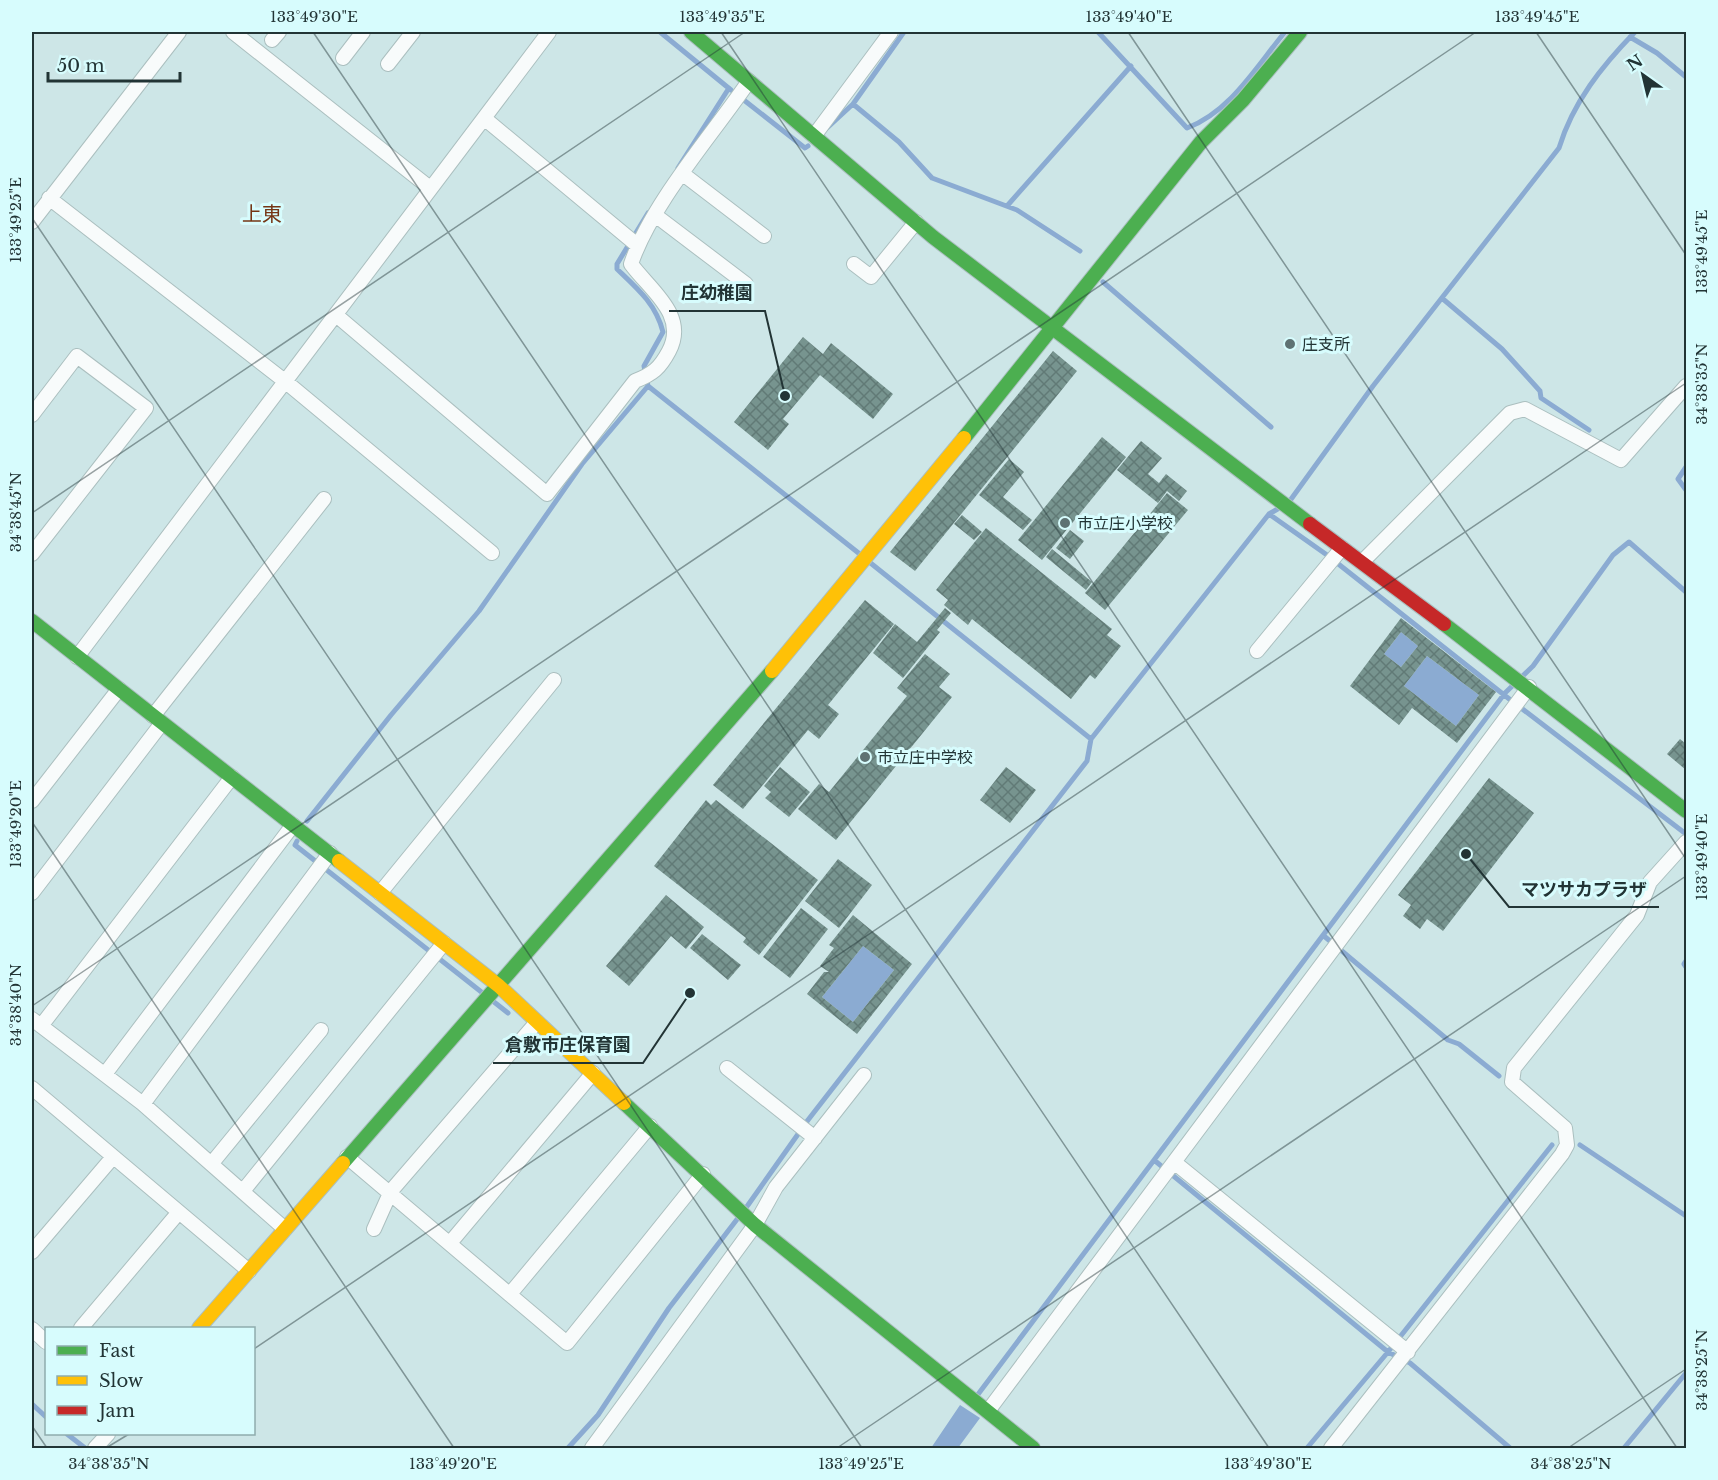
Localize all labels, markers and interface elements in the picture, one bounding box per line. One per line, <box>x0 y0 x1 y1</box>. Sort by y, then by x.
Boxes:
text: 133°49'30"E <box>270 7 358 26</box>
text: 133°49'35"E <box>679 7 765 26</box>
text: 133°49'40"E <box>1086 7 1173 26</box>
text: 133°49'45"E <box>1495 7 1579 26</box>
scale bar <box>48 45 180 83</box>
north arrow <box>1613 45 1673 105</box>
text: N <box>1623 50 1646 75</box>
text: 50 m <box>57 55 105 77</box>
text: 133°49'25"E <box>6 177 25 263</box>
district label: 上東 <box>242 202 282 226</box>
text: 133°49'45"E <box>1692 210 1711 294</box>
callout: 庄幼稚園 <box>669 275 765 311</box>
text: 庄幼稚園 <box>681 282 753 304</box>
place label: 庄支所 <box>1302 334 1350 354</box>
marker: 庄支所 <box>1283 337 1297 351</box>
text: 34°38'35"N <box>1692 343 1711 425</box>
text: 34°38'45"N <box>6 472 25 552</box>
place label: 市立庄小学校 <box>1077 513 1173 533</box>
marker: 市立庄小学校 <box>1058 516 1072 530</box>
place label: 市立庄中学校 <box>877 747 973 767</box>
marker: 市立庄中学校 <box>858 750 872 764</box>
text: 133°49'20"E <box>6 780 25 868</box>
text: 133°49'40"E <box>1692 813 1711 900</box>
callout: マツサカプラザ <box>1509 871 1659 907</box>
text: マツサカプラザ <box>1521 879 1647 901</box>
text: 34°38'40"N <box>6 964 25 1046</box>
callout: 倉敷市庄保育園 <box>493 1027 643 1063</box>
text: 倉敷市庄保育園 <box>505 1034 631 1056</box>
legend <box>45 1327 255 1435</box>
text: 34°38'25"N <box>1692 1329 1711 1411</box>
text: Fast <box>99 1340 136 1362</box>
text: Slow <box>99 1370 144 1392</box>
text: Jam <box>97 1400 135 1422</box>
text: 34°38'35"N <box>68 1454 150 1473</box>
text: 133°49'20"E <box>409 1454 497 1473</box>
text: 133°49'25"E <box>818 1454 904 1473</box>
text: 133°49'30"E <box>1224 1454 1312 1473</box>
text: 34°38'25"N <box>1530 1454 1612 1473</box>

